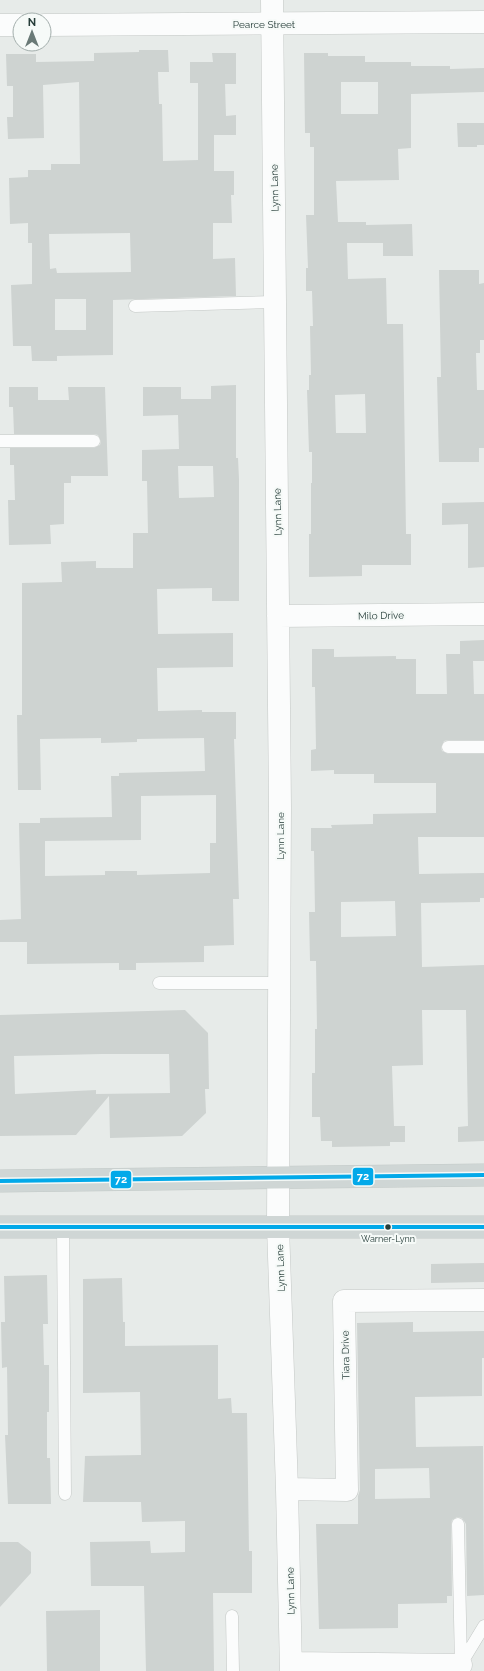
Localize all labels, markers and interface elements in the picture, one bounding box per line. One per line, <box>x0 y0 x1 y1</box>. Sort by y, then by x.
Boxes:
north arrow <box>12 12 52 52</box>
text: N <box>28 16 36 29</box>
street label: Pearce Street <box>233 19 296 30</box>
street label: Lynn Lane <box>269 164 280 212</box>
street label: Lynn Lane <box>272 488 283 536</box>
street label: Milo Drive <box>358 610 404 621</box>
street label: Lynn Lane <box>275 812 286 860</box>
line badge: 72 <box>352 1167 374 1186</box>
line badge: 72 <box>110 1170 132 1189</box>
text: 72 <box>357 1170 369 1183</box>
text: 72 <box>115 1173 127 1186</box>
marker: Warner-Lynn <box>383 1222 393 1232</box>
place label: Warner-Lynn <box>361 1234 415 1244</box>
street label: Lynn Lane <box>274 1244 287 1292</box>
street label: Tiara Drive <box>340 1330 351 1380</box>
street label: Lynn Lane <box>285 1567 296 1615</box>

